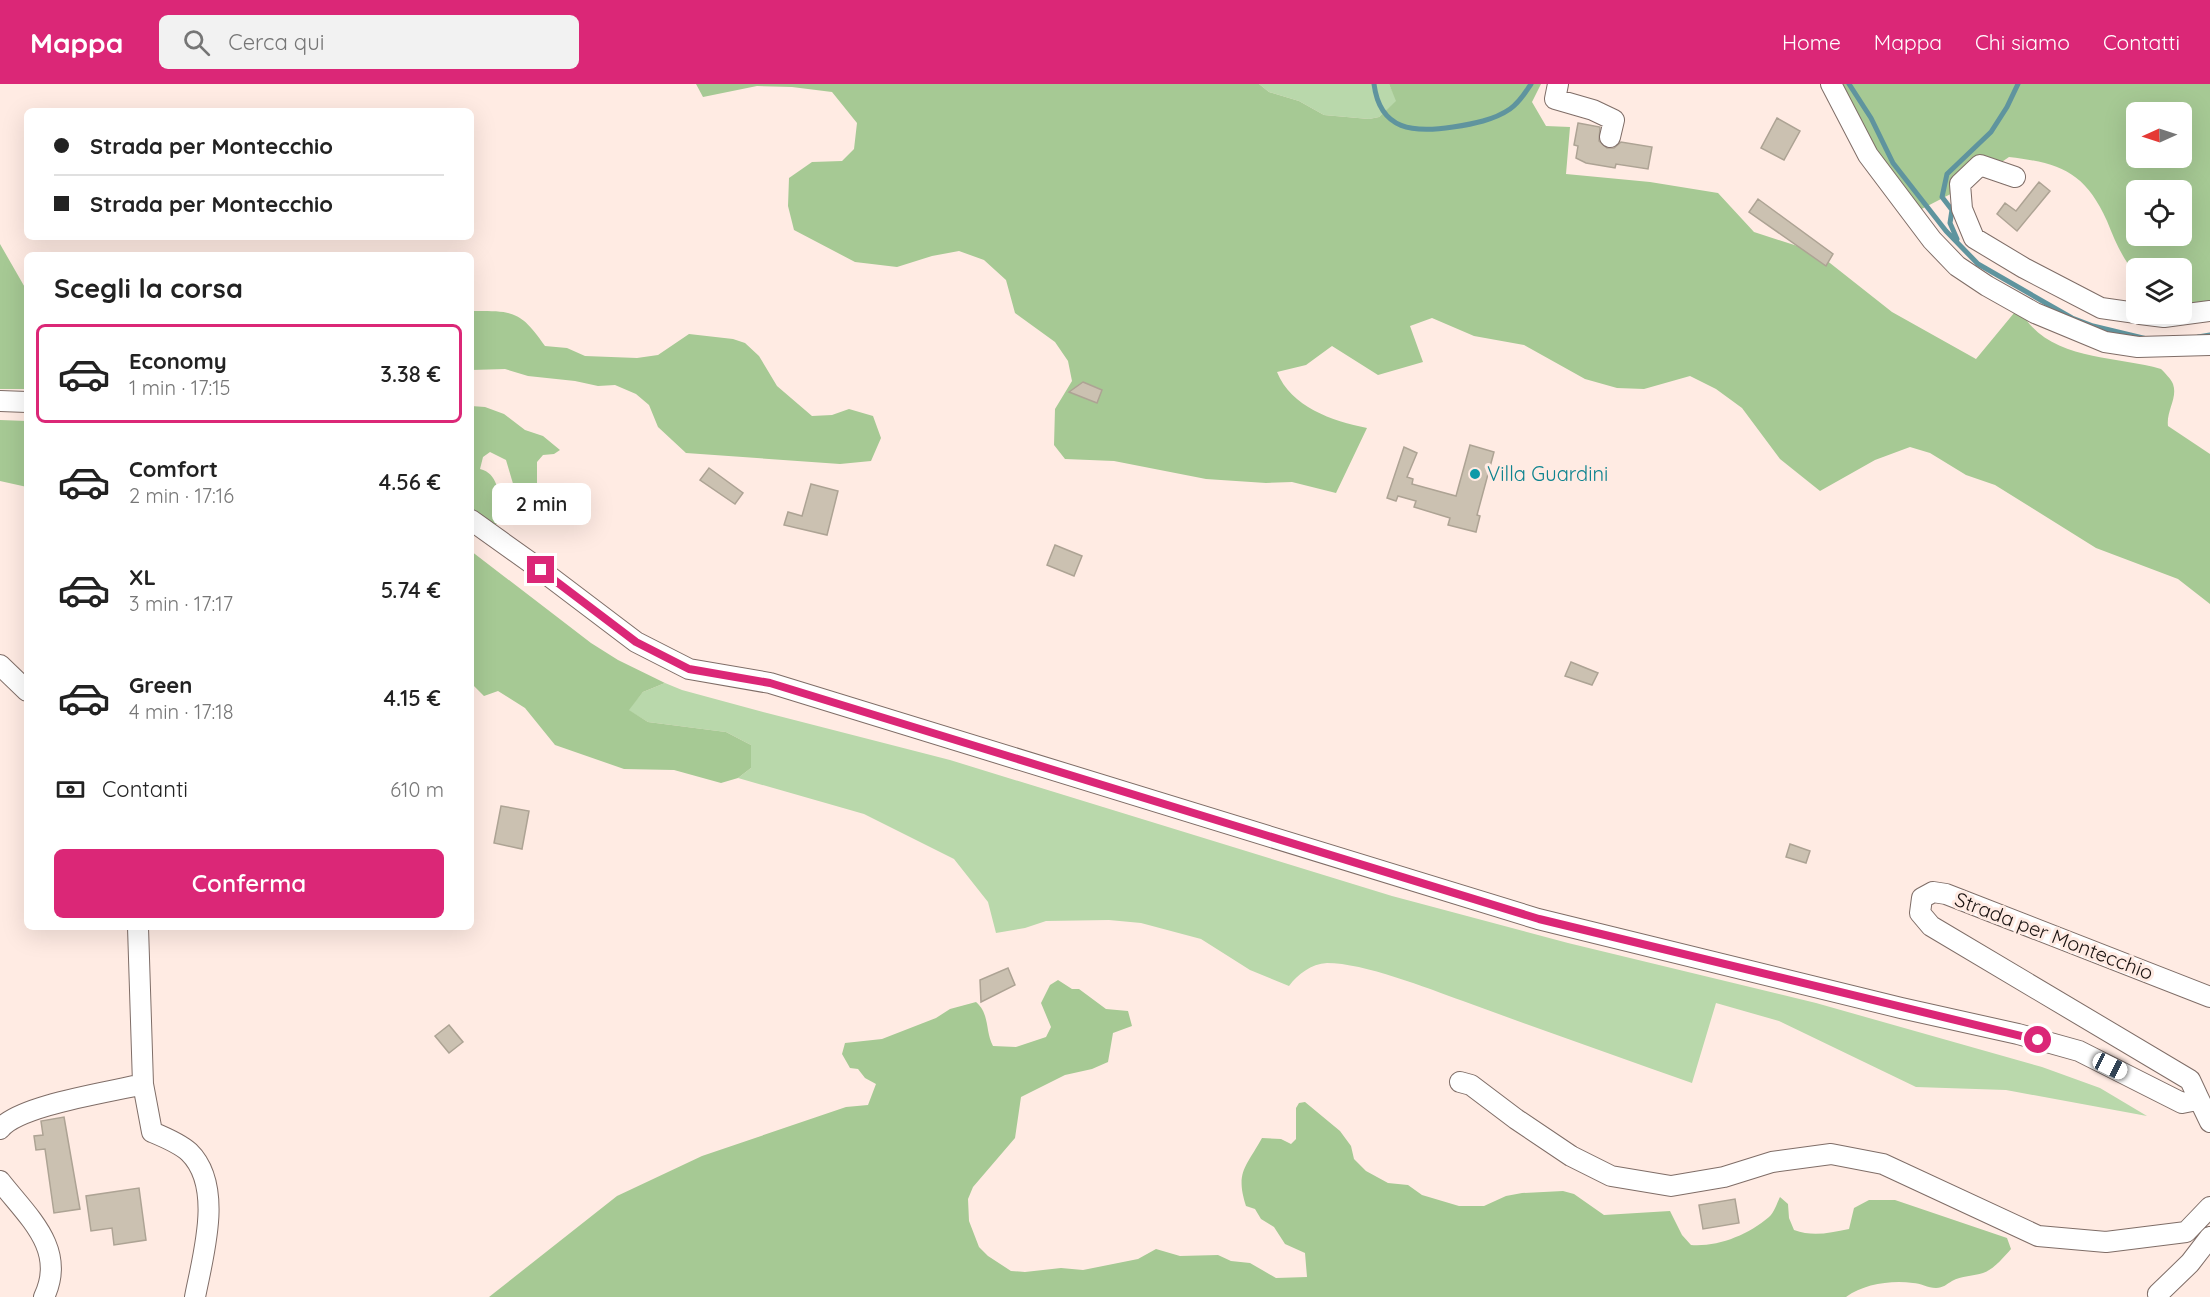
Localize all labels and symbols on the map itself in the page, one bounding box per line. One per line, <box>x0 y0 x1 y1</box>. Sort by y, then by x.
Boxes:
north arrow <box>2126 102 2192 168</box>
place label: Villa Guardini <box>1487 461 1608 486</box>
marker: Villa Guardini <box>1468 467 1482 481</box>
callout: 2 min <box>492 483 590 525</box>
route end <box>527 556 554 583</box>
street label: Strada per Montecchio <box>1951 886 2157 985</box>
route start <box>2024 1026 2051 1053</box>
car <box>2090 1050 2130 1082</box>

